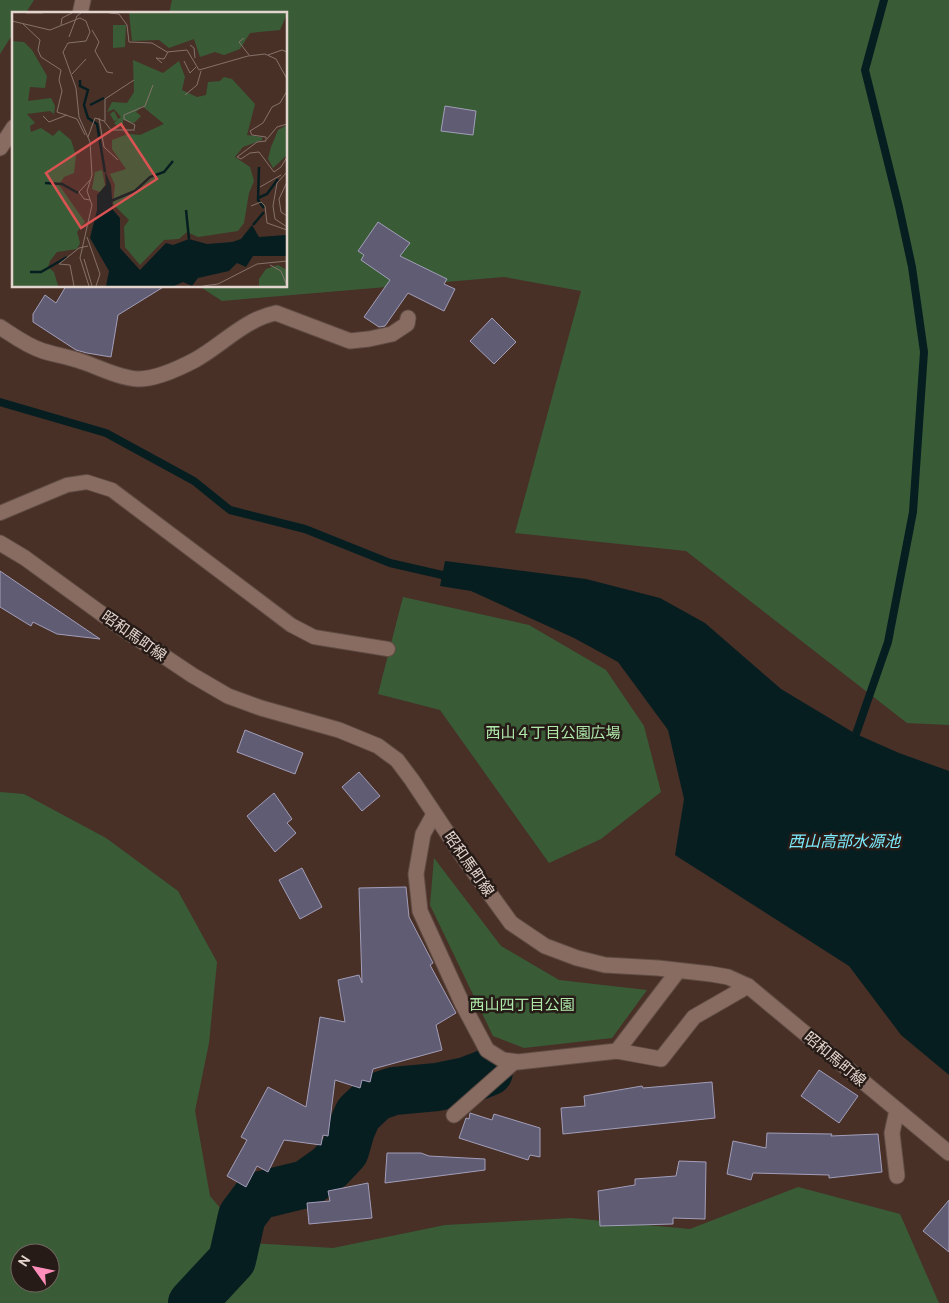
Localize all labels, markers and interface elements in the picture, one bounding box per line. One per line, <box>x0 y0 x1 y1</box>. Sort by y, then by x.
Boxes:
inset map <box>12 12 288 288</box>
street label: 昭和馬町線 <box>97 608 169 667</box>
park label: 西山４丁目公園広場 <box>485 725 621 744</box>
street label: 昭和馬町線 <box>438 829 497 901</box>
water label: 西山高部水源池 <box>788 833 902 853</box>
park label: 西山四丁目公園 <box>469 997 575 1016</box>
street label: 昭和馬町線 <box>799 1029 869 1092</box>
north arrow <box>10 1243 60 1293</box>
text: N <box>15 1253 35 1271</box>

